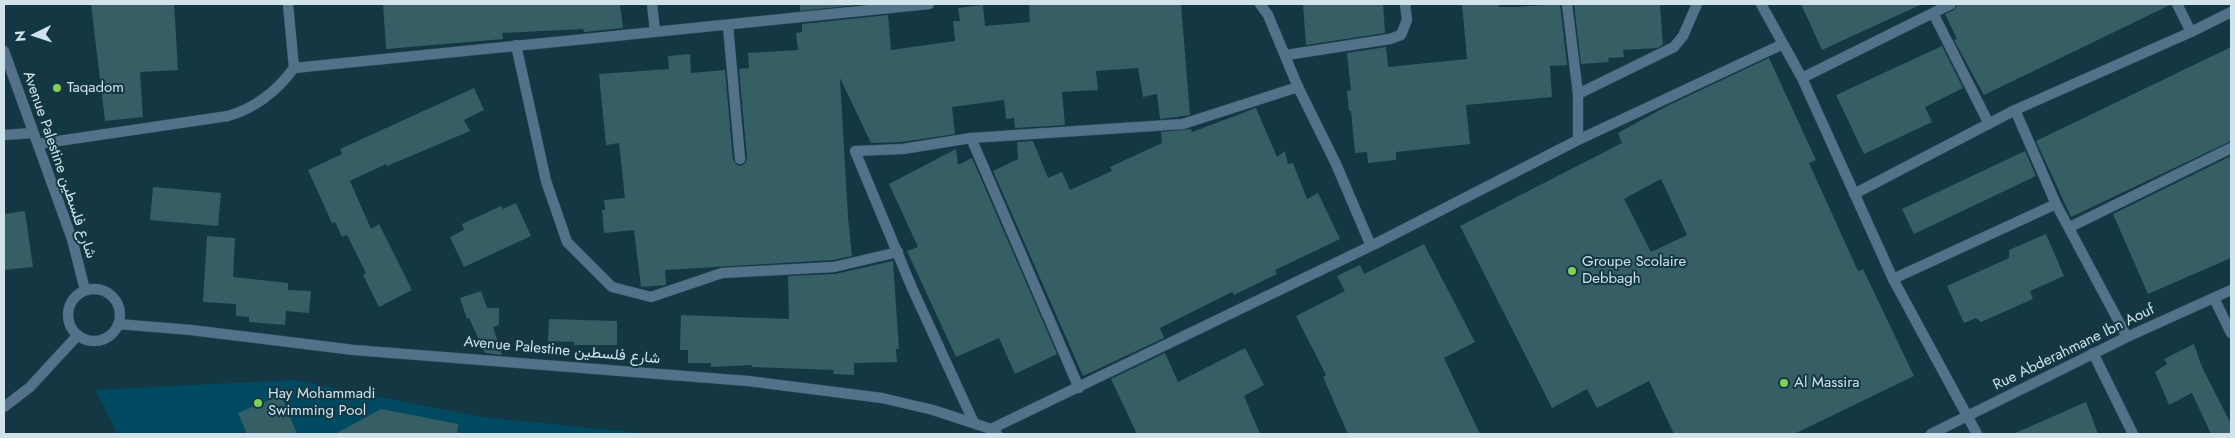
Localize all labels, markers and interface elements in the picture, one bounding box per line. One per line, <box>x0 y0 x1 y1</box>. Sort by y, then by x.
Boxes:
north arrow <box>10 10 60 60</box>
text: N <box>10 30 30 42</box>
street label: Avenue Palestine شارع فلسطين <box>18 69 100 261</box>
place label: Taqadom <box>67 79 124 97</box>
marker: Taqadom <box>51 82 63 94</box>
place label: Groupe Scolaire Debbagh <box>1582 253 1686 288</box>
marker: Groupe Scolaire Debbagh <box>1566 265 1578 277</box>
street label: Rue Abderahmane Ibn Aouf <box>1990 301 2158 395</box>
street label: Avenue Palestine شارع فلسطين <box>463 333 661 369</box>
place label: Al Massira <box>1794 374 1860 392</box>
marker: Al Massira <box>1778 377 1790 389</box>
place label: Hay Mohammadi Swimming Pool <box>268 385 375 420</box>
marker: Hay Mohammadi Swimming Pool <box>252 397 264 409</box>

